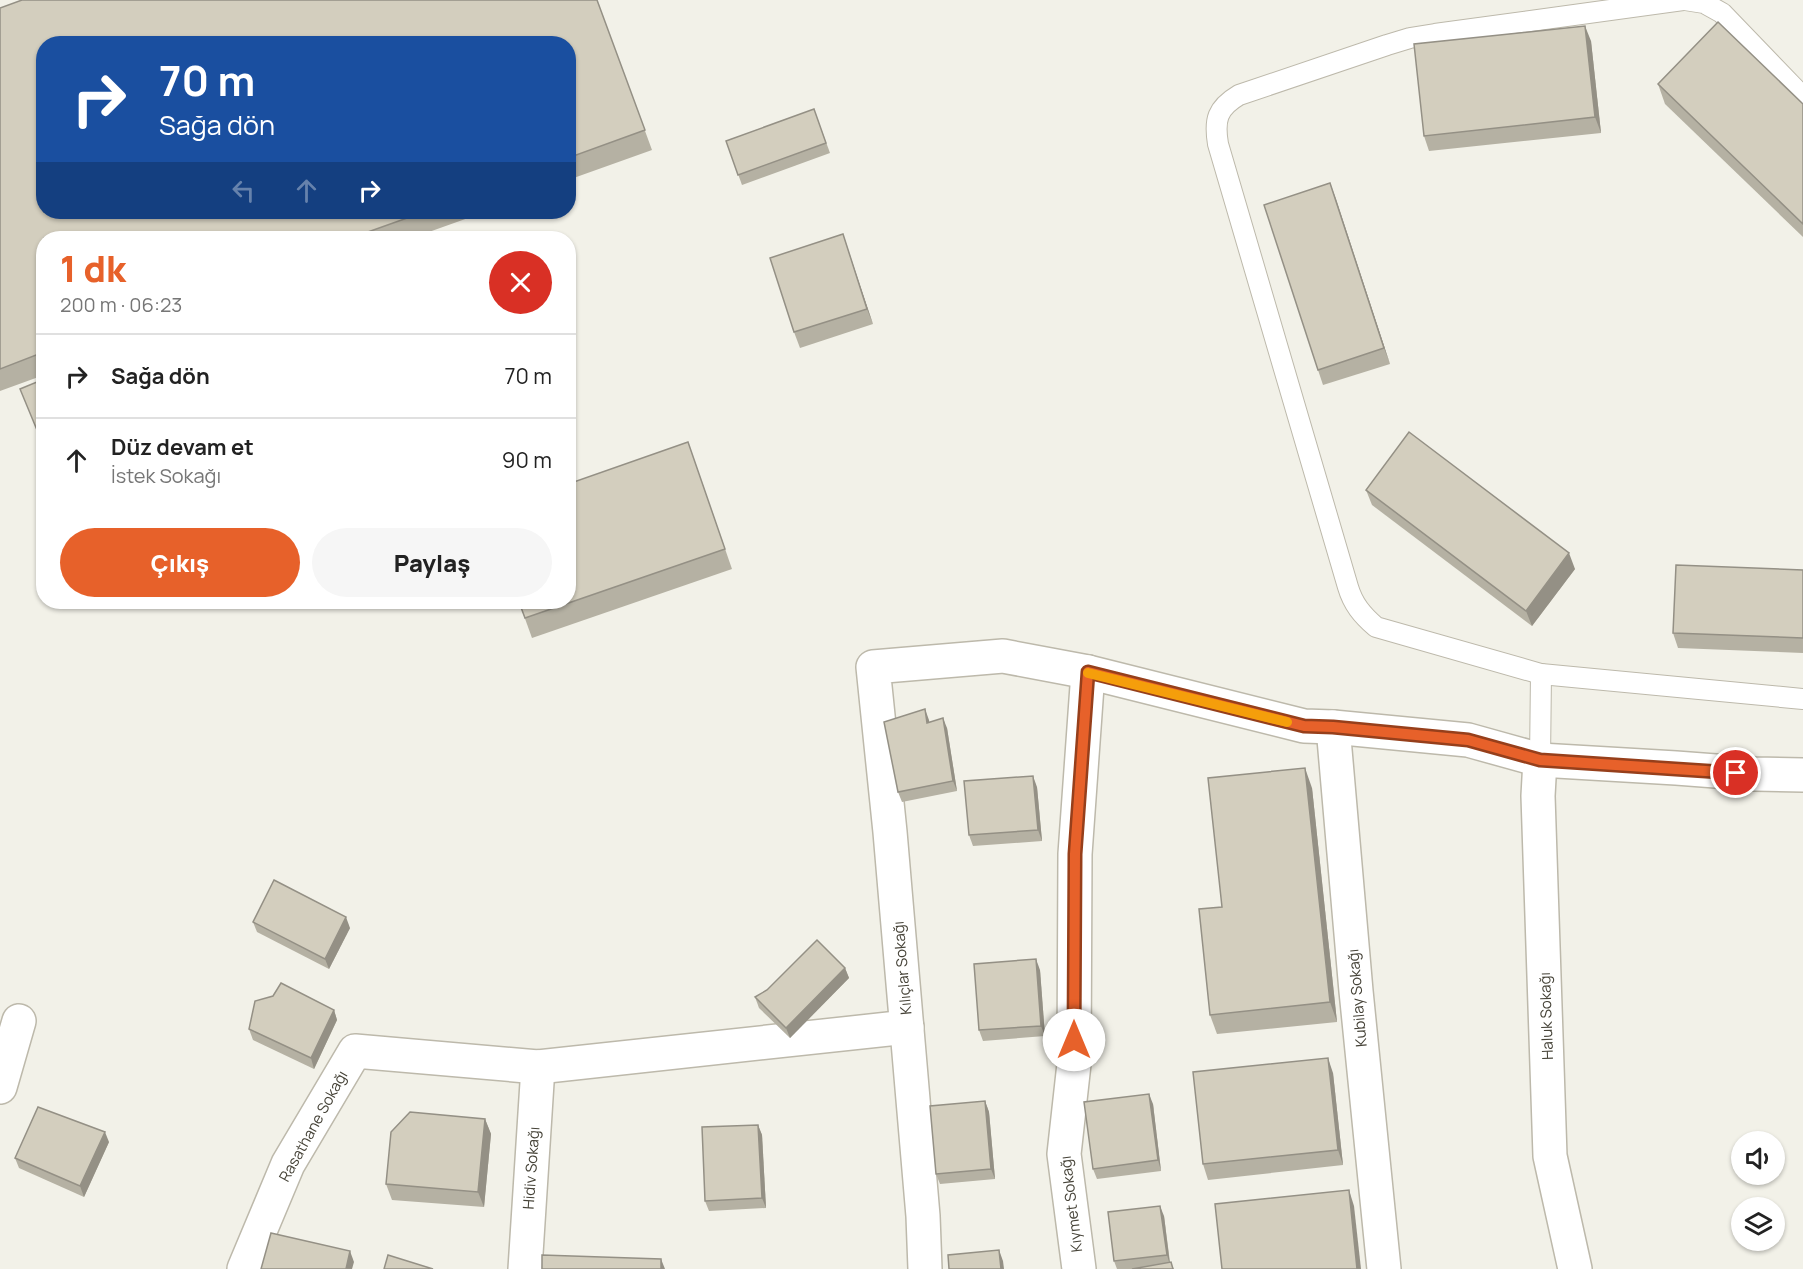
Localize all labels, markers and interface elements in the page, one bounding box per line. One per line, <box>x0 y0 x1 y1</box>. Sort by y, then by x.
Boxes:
text: 70 m <box>159 51 255 109</box>
icon: right <box>60 60 138 138</box>
text: Sağa dön <box>159 106 275 143</box>
icon: left <box>227 174 260 207</box>
icon: ahead <box>290 174 323 207</box>
icon: right <box>353 174 386 207</box>
text: 1 dk <box>60 244 126 293</box>
button: close <box>489 251 552 314</box>
text: 200 m · 06:23 <box>60 291 182 318</box>
icon: right <box>60 360 93 393</box>
text: Sağa dön <box>111 361 210 391</box>
text: 70 m <box>504 361 552 391</box>
text: Düz devam et <box>111 432 254 462</box>
icon: ahead <box>60 444 93 477</box>
text: 90 m <box>502 445 552 475</box>
text: İstek Sokağı <box>111 462 221 489</box>
button: Çıkış <box>60 528 300 597</box>
button: Paylaş <box>312 528 552 597</box>
pin <box>1710 747 1761 798</box>
icon: arrive <box>1719 756 1752 789</box>
street label: Kılıçlar Sokağı <box>887 920 917 1016</box>
street label: Kubilay Sokağı <box>1342 948 1372 1048</box>
street label: Haluk Sokağı <box>1534 972 1558 1060</box>
position arrow <box>1042 1008 1106 1072</box>
street label: Rasathane Sokağı <box>274 1067 352 1185</box>
street label: Hidiv Sokağı <box>518 1126 544 1210</box>
map controls <box>1731 1131 1785 1251</box>
button: sound <box>1731 1131 1785 1185</box>
street label: Kıymet Sokağı <box>1055 1155 1087 1253</box>
button: layers <box>1731 1197 1785 1251</box>

